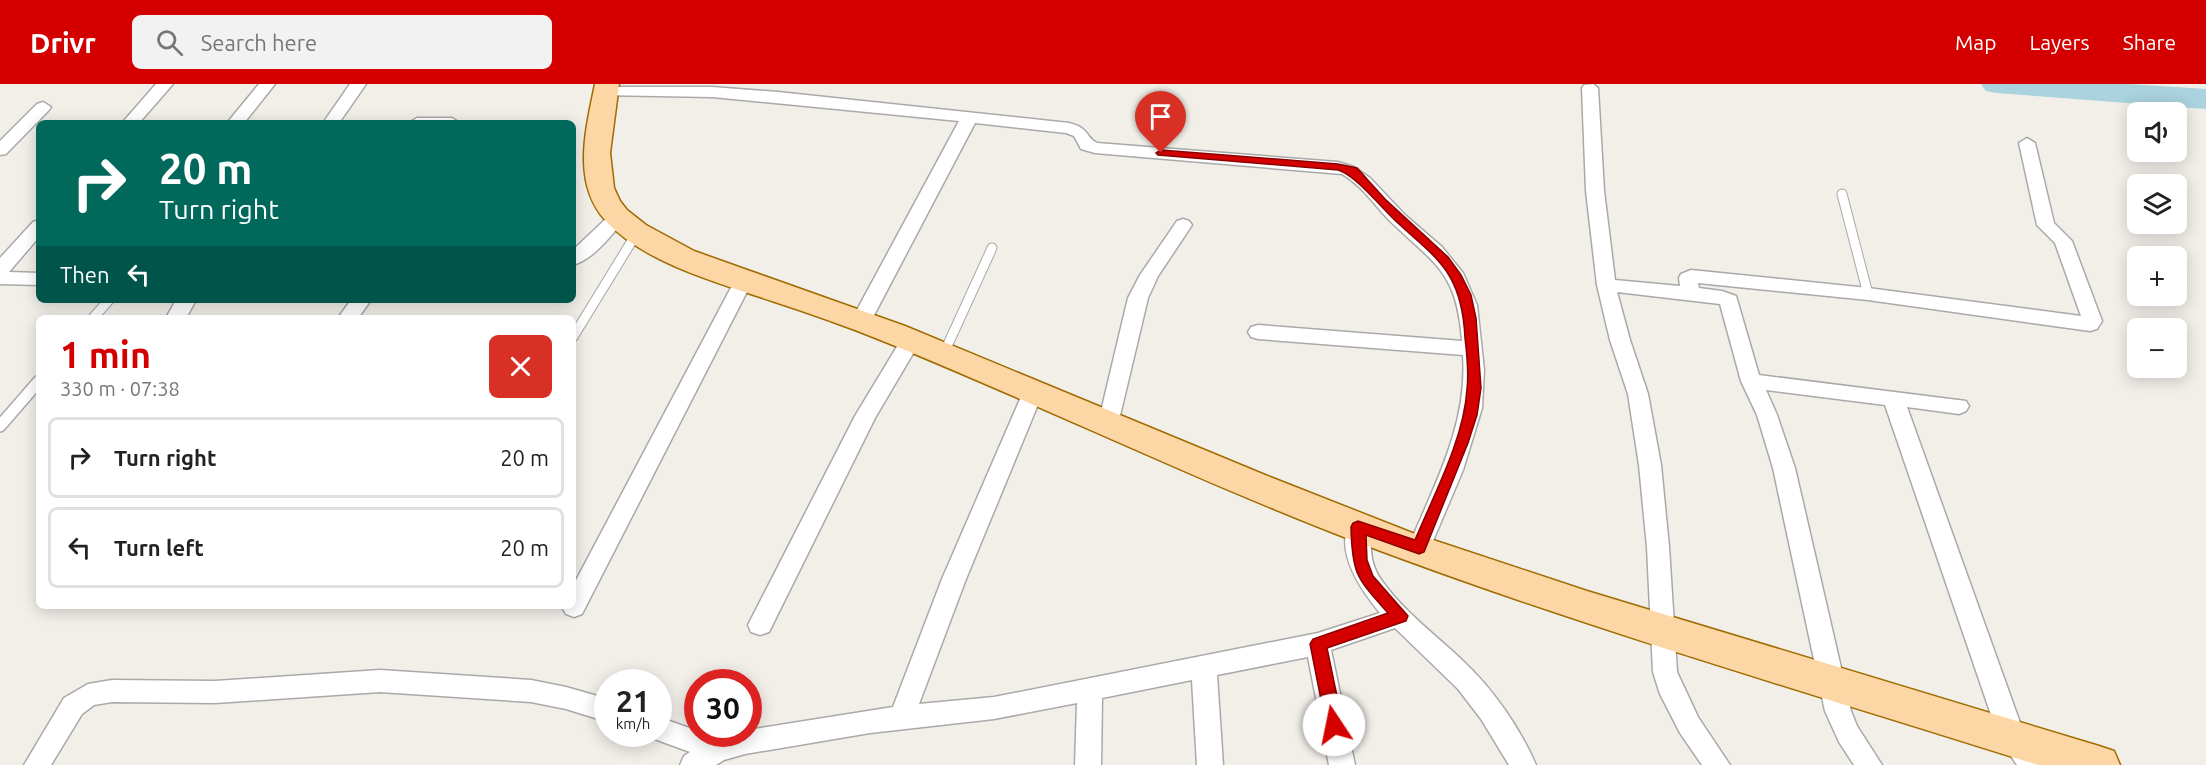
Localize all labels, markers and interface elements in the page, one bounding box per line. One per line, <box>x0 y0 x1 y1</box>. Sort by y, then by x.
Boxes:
search box <box>132 15 552 69</box>
icon: search <box>153 26 186 59</box>
text: Drivr <box>30 27 96 58</box>
text: Search here <box>201 30 317 55</box>
text: Map <box>1955 30 1996 54</box>
text: Layers <box>2029 30 2090 54</box>
text: Share <box>2123 30 2176 54</box>
pin <box>1135 91 1186 153</box>
icon: arrive <box>1144 100 1177 133</box>
map controls <box>2127 102 2187 378</box>
button: sound <box>2127 102 2187 162</box>
icon: right <box>60 144 138 222</box>
text: 20 m <box>159 145 253 192</box>
button: layers <box>2127 174 2187 234</box>
text: Turn right <box>159 194 279 224</box>
button: + <box>2127 246 2187 306</box>
icon: left <box>122 258 155 291</box>
text: Then <box>60 262 110 287</box>
button: − <box>2127 318 2187 378</box>
text: 1 min <box>60 334 151 375</box>
button: close <box>489 335 552 398</box>
text: 330 m · 07:38 <box>60 377 180 400</box>
icon: right <box>63 441 96 474</box>
text: Turn right <box>114 445 216 470</box>
text: 20 m <box>500 445 549 470</box>
icon: left <box>63 531 96 564</box>
text: Turn left <box>114 535 204 560</box>
text: 20 m <box>500 535 549 560</box>
speed limit sign: 30 <box>684 669 762 747</box>
text: 21 <box>616 684 650 718</box>
position arrow <box>1302 693 1366 757</box>
text: km/h <box>616 715 650 732</box>

